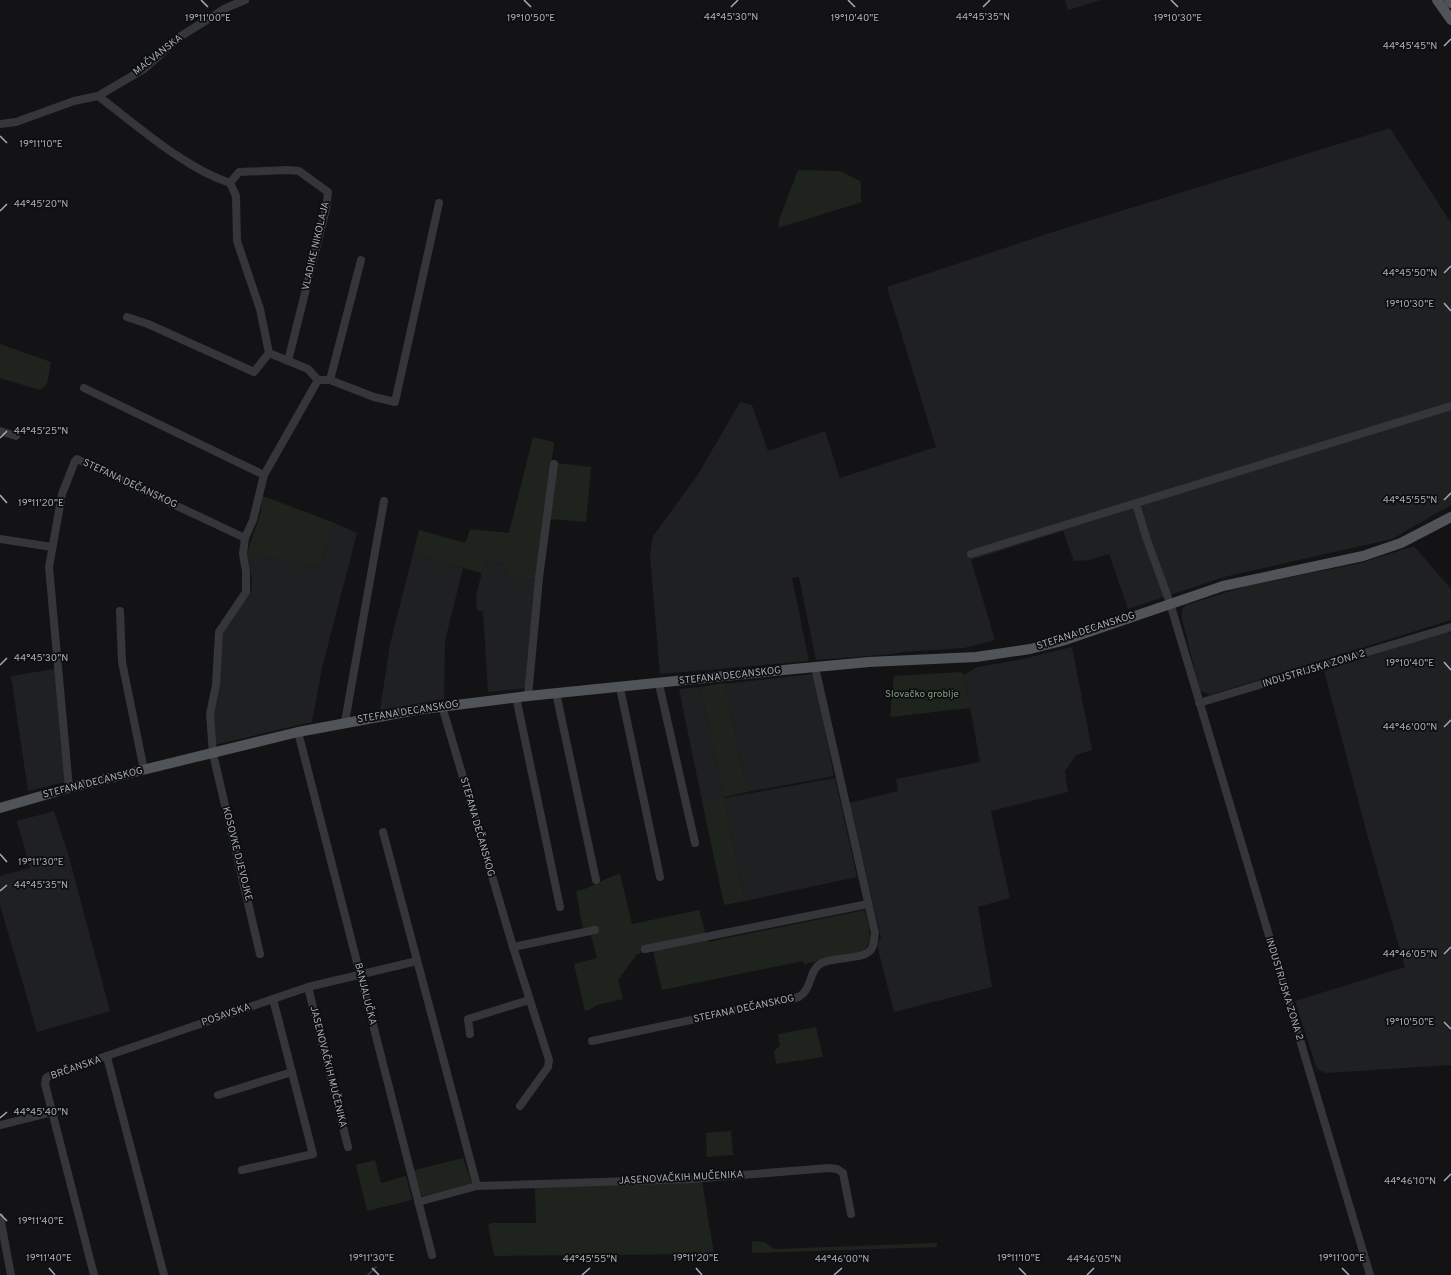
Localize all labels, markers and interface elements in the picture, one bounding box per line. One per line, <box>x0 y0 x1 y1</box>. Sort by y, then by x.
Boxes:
text: 44°45'30"N <box>704 11 758 24</box>
text: 44°45'35"N <box>956 11 1010 24</box>
text: 19°11'00"E <box>185 12 231 25</box>
text: 19°10'50"E <box>507 12 555 25</box>
text: 19°10'40"E <box>831 12 879 25</box>
text: 19°10'30"E <box>1154 12 1202 25</box>
street label: MAČVANSKA <box>131 32 185 78</box>
text: 44°45'45"N <box>1383 40 1437 53</box>
text: 19°11'10"E <box>19 138 63 151</box>
text: 44°45'20"N <box>14 198 68 211</box>
street label: VLADIKE NIKOLAJA <box>299 200 333 292</box>
text: 44°45'50"N <box>1383 267 1437 280</box>
text: 19°10'30"E <box>1386 298 1434 311</box>
text: 44°45'25"N <box>14 425 68 438</box>
street label: STEFANA DEČANSKOG <box>81 456 179 512</box>
text: 44°45'55"N <box>1383 494 1437 507</box>
text: 19°11'20"E <box>18 497 64 510</box>
street label: STEFANA DECANSKOG <box>1035 609 1137 653</box>
street label: INDUSTRIJSKA ZONA 2 <box>1261 647 1367 691</box>
text: 44°45'30"N <box>14 652 68 665</box>
text: 19°10'40"E <box>1386 657 1434 670</box>
street label: STEFANA DECANSKOG <box>678 664 782 688</box>
park label: Slovačko groblje <box>885 688 959 701</box>
street label: STEFANA DECANSKOG <box>356 698 460 726</box>
text: 44°46'00"N <box>1383 721 1437 734</box>
street label: STEFANA DECANSKOG <box>42 764 145 802</box>
street label: STEFANA DEČANSKOG <box>457 776 497 878</box>
street label: KOSOVKE DJEVOJKE <box>219 805 255 903</box>
text: 19°11'30"E <box>18 856 64 869</box>
text: 44°45'35"N <box>14 879 68 892</box>
street label: INDUSTRIJSKA ZONA 2 <box>1262 936 1306 1042</box>
text: 44°46'05"N <box>1383 948 1437 961</box>
street label: BANJALUČKA <box>351 962 379 1027</box>
street label: STEFANA DEČANSKOG <box>692 992 796 1026</box>
street label: POSAVSKA <box>200 1001 252 1029</box>
street label: JASENOVAČKIH MUČENIKA <box>307 1005 349 1129</box>
text: 19°10'50"E <box>1386 1016 1434 1029</box>
street label: BRČANSKA <box>49 1053 103 1083</box>
text: 44°45'40"N <box>14 1106 68 1119</box>
street label: JASENOVAČKIH MUČENIKA <box>618 1168 744 1188</box>
text: 44°46'10"N <box>1384 1175 1436 1188</box>
text: 19°11'40"E <box>18 1215 64 1228</box>
text: 19°11'40"E <box>26 1252 72 1265</box>
text: 19°11'30"E <box>349 1252 395 1265</box>
text: 19°11'20"E <box>673 1252 719 1265</box>
text: 19°11'10"E <box>997 1252 1041 1265</box>
text: 19°11'00"E <box>1319 1252 1365 1265</box>
text: 44°45'55"N <box>563 1253 617 1266</box>
text: 44°46'00"N <box>815 1253 869 1266</box>
text: 44°46'05"N <box>1067 1253 1121 1266</box>

